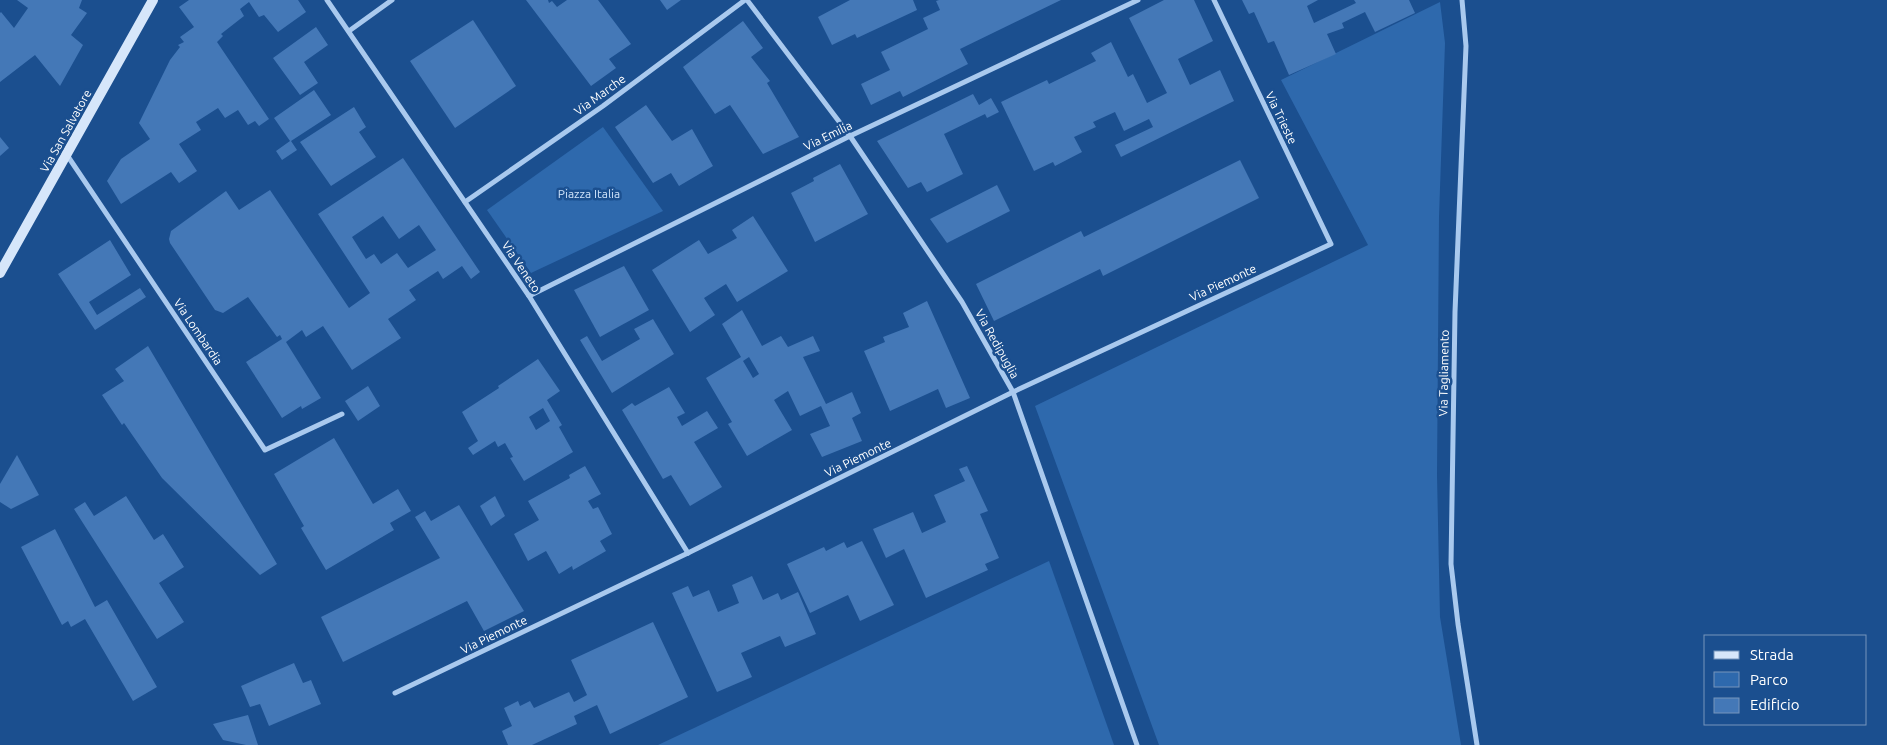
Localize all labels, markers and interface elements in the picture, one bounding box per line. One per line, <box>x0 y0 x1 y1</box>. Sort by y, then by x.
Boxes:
street label: Via Marche <box>572 72 628 117</box>
street label: Via San Salvatore <box>37 87 94 174</box>
street label: Via Trieste <box>1263 89 1300 146</box>
street label: Via Emilia <box>802 118 854 153</box>
park label: Piazza Italia <box>558 187 620 200</box>
street label: Via Veneto <box>500 239 543 295</box>
street label: Via Piemonte <box>1187 261 1258 304</box>
street label: Via Lombardia <box>171 296 225 367</box>
street label: Via Redipuglia <box>973 307 1022 381</box>
street label: Via Tagliamento <box>1436 329 1451 417</box>
street label: Via Piemonte <box>823 436 893 479</box>
street label: Via Piemonte <box>459 613 529 656</box>
legend <box>1704 635 1867 725</box>
text: Strada <box>1750 646 1794 663</box>
text: Parco <box>1750 671 1788 688</box>
text: Edificio <box>1750 696 1799 713</box>

